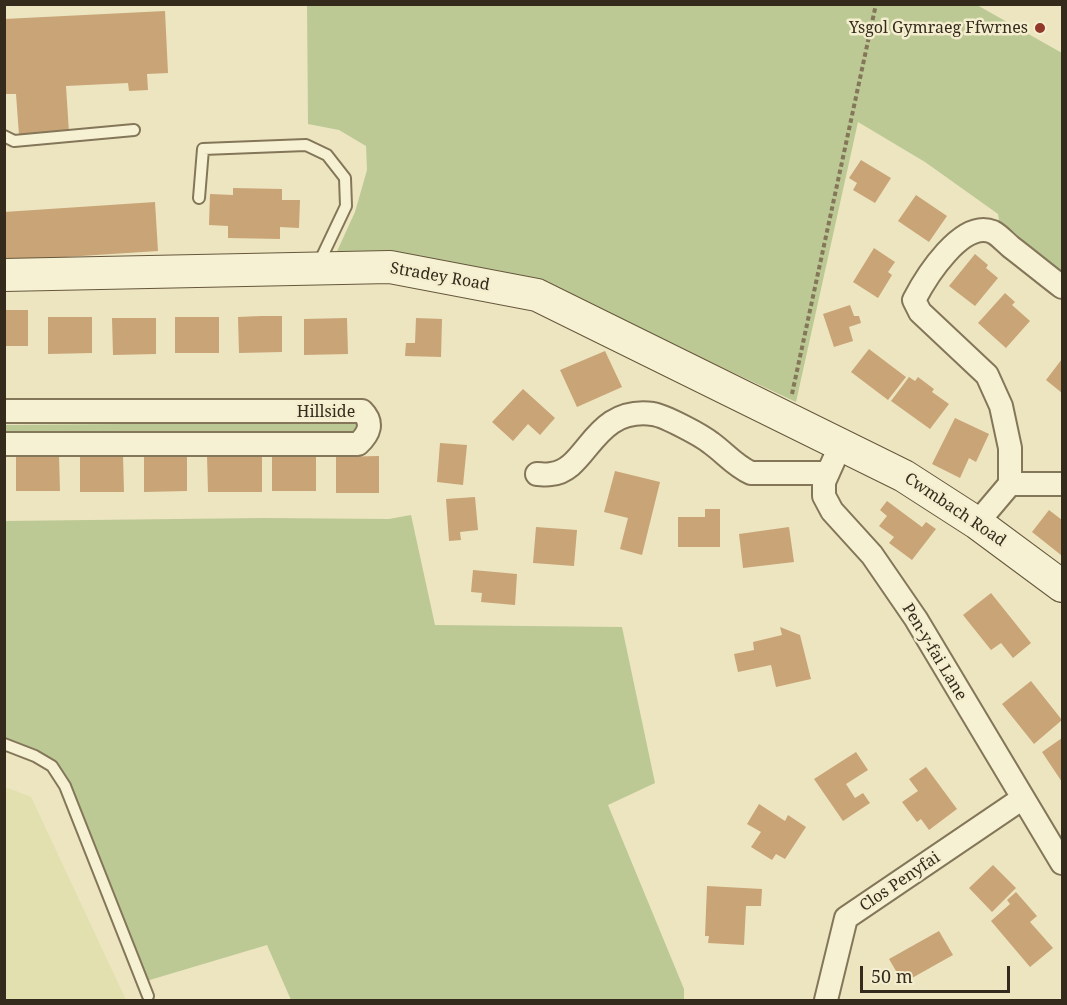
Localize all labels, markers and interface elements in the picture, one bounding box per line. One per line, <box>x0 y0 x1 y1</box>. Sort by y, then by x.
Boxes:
place label: Ysgol Gymraeg Ffwrnes <box>849 18 1028 38</box>
marker: Ysgol Gymraeg Ffwrnes <box>1033 21 1047 35</box>
street label: Stradey Road <box>389 259 491 295</box>
street label: Hillside <box>297 402 355 422</box>
street label: Cwmbach Road <box>901 469 1009 551</box>
street label: Pen-y-fai Lane <box>898 600 970 704</box>
street label: Clos Penyfai <box>856 848 944 916</box>
scale bar <box>863 954 1013 992</box>
text: 50 m <box>871 964 913 988</box>

